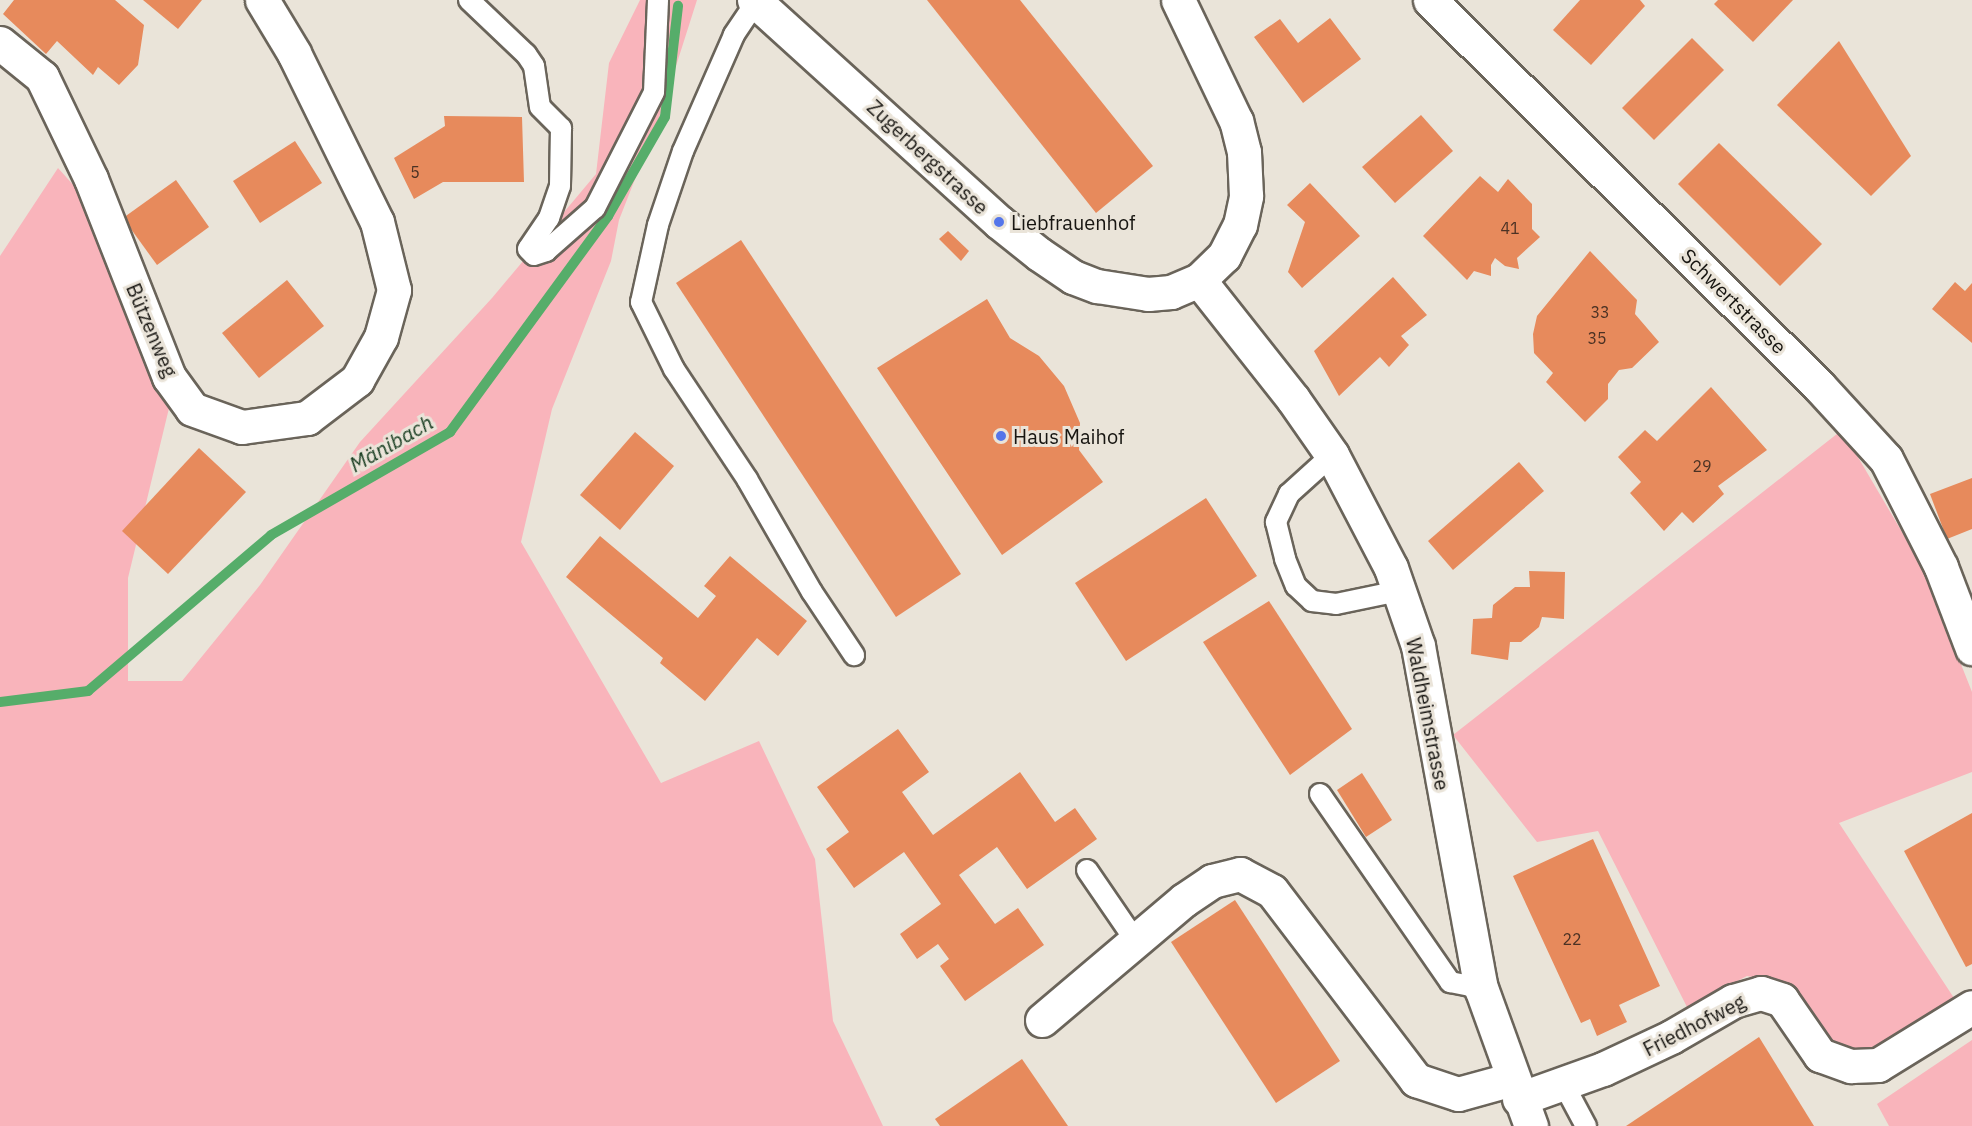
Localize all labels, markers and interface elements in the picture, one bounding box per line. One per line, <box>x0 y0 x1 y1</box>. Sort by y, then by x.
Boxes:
street label: Zugerbergstrasse <box>863 95 993 219</box>
house number: 5 <box>410 162 420 182</box>
place label: Liebfrauenhof <box>1011 210 1136 234</box>
marker: Liebfrauenhof <box>992 215 1006 229</box>
house number: 41 <box>1500 218 1520 238</box>
street label: Schwertstrasse <box>1677 244 1791 358</box>
street label: Bützenweg <box>122 279 182 381</box>
house number: 33 <box>1590 302 1610 322</box>
house number: 35 <box>1587 328 1607 348</box>
water label: Mänibach <box>345 409 437 477</box>
place label: Haus Maihof <box>1013 424 1124 448</box>
marker: Haus Maihof <box>994 429 1008 443</box>
house number: 29 <box>1692 456 1712 476</box>
street label: Waldheimstrasse <box>1401 636 1455 792</box>
house number: 22 <box>1562 929 1582 949</box>
street label: Friedhofweg <box>1639 989 1749 1061</box>

